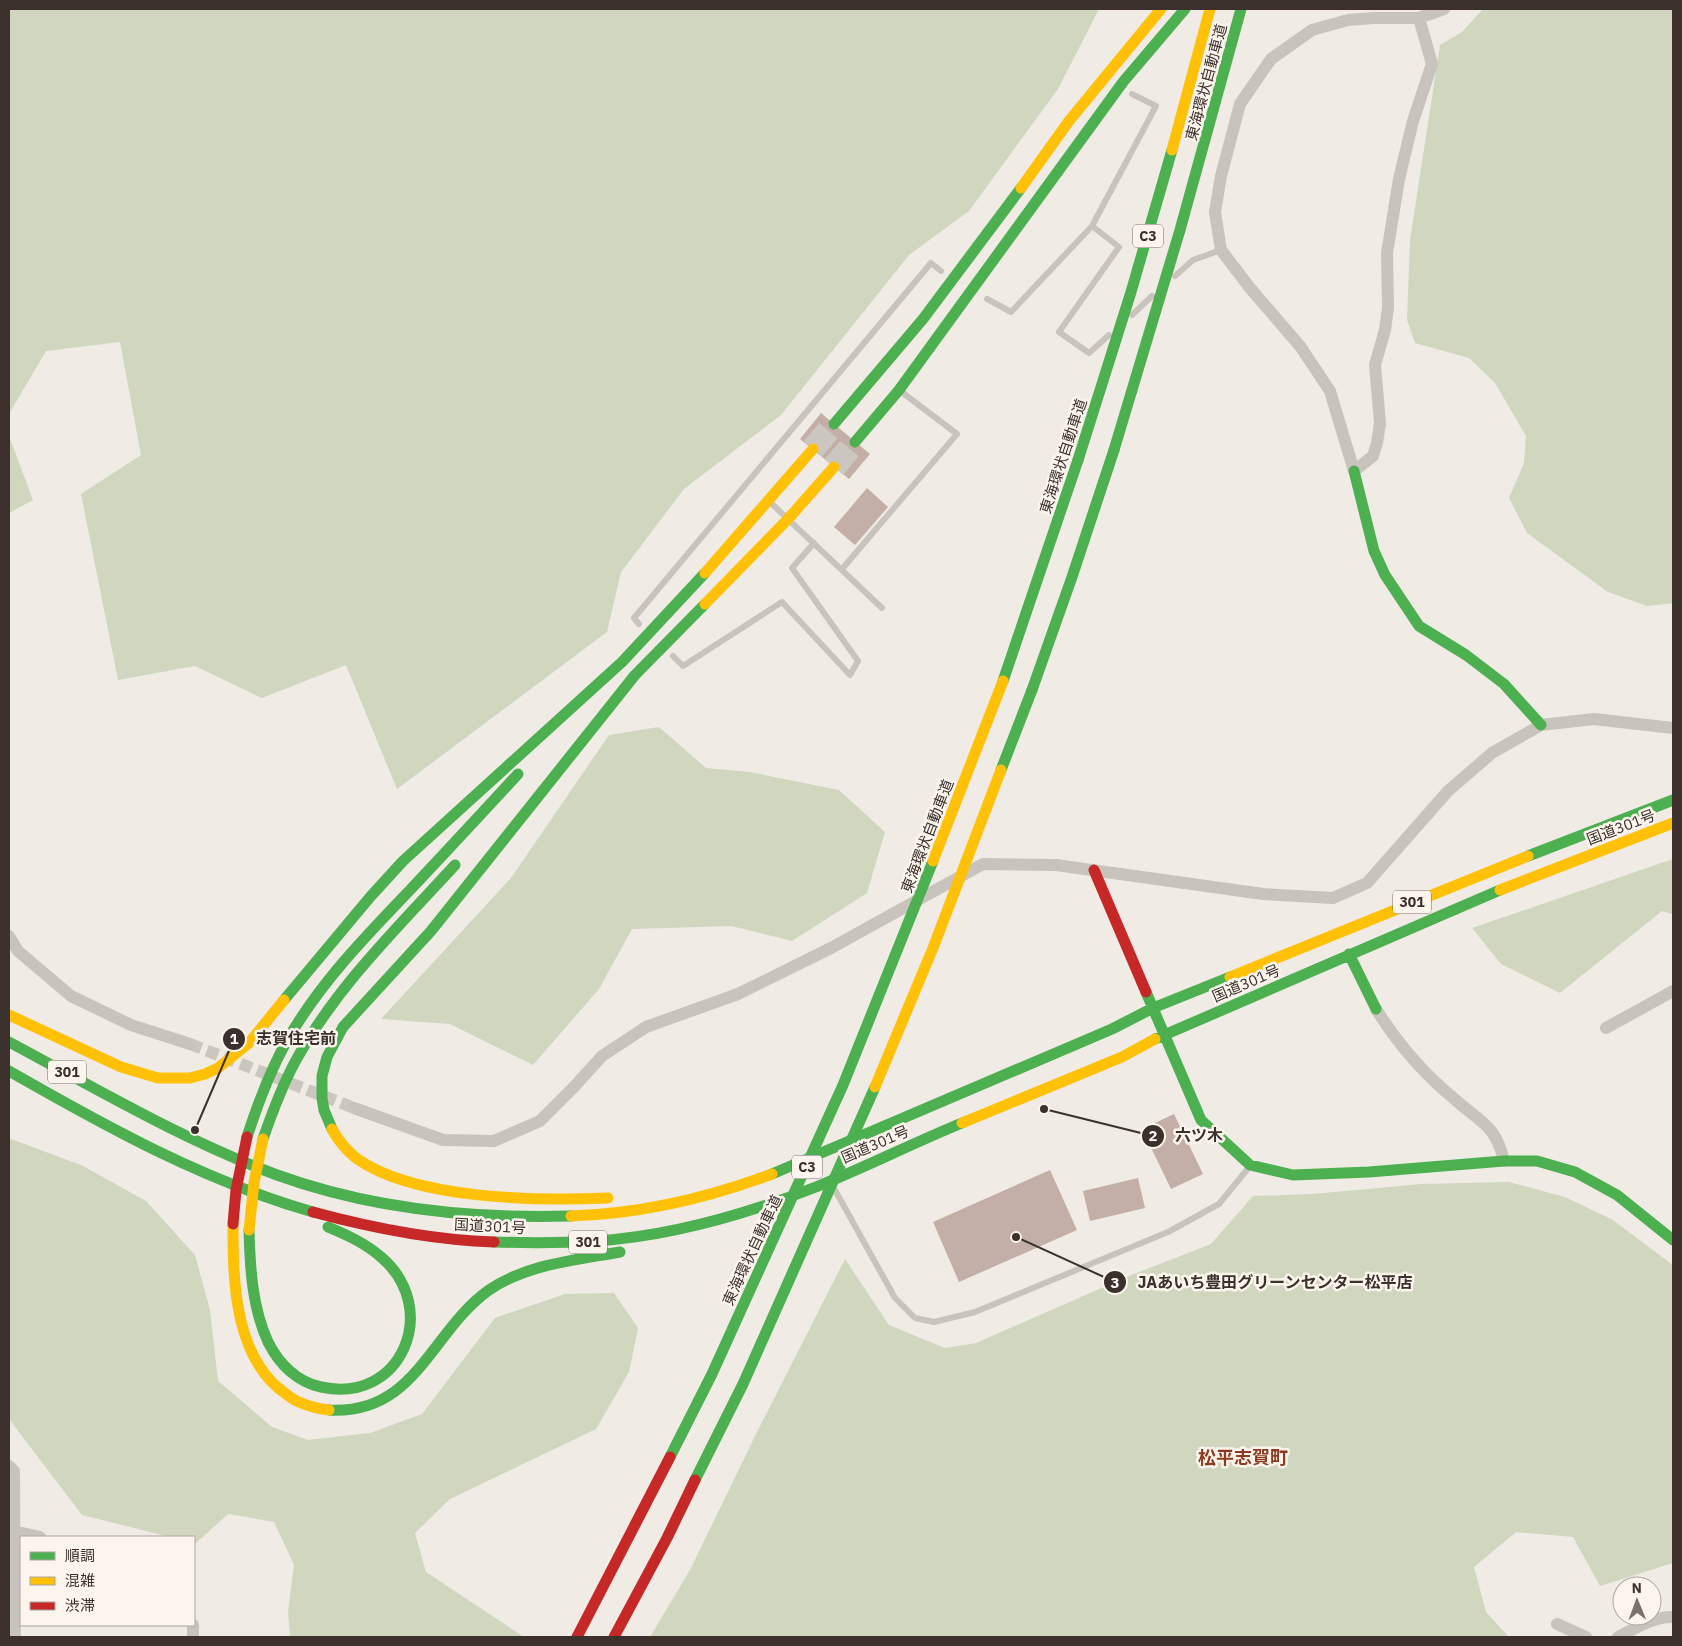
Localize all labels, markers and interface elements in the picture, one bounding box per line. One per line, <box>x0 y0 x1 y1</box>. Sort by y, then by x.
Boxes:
street label: 東海環状自動車道 <box>1181 22 1231 142</box>
road number: C3 <box>1133 225 1163 248</box>
street label: 東海環状自動車道 <box>1035 396 1091 516</box>
street label: 東海環状自動車道 <box>897 777 957 895</box>
street label: 国道301号 <box>1584 805 1658 849</box>
road number: 301 <box>1393 890 1431 914</box>
street label: 国道301号 <box>1209 960 1283 1006</box>
callout: 志賀住宅前 <box>221 1023 346 1054</box>
text: 志賀住宅前 <box>256 1028 336 1048</box>
text: 1 <box>229 1029 239 1048</box>
road number: 301 <box>48 1060 86 1084</box>
callout: 六ツ木 <box>1140 1120 1233 1151</box>
street label: 国道301号 <box>838 1121 912 1167</box>
text: 六ツ木 <box>1175 1125 1223 1145</box>
text: 2 <box>1148 1126 1158 1145</box>
road number: C3 <box>792 1156 822 1178</box>
street label: 東海環状自動車道 <box>718 1192 786 1308</box>
street label: 国道301号 <box>454 1215 526 1237</box>
road number: 301 <box>569 1230 607 1254</box>
callout: JAあいち豊田グリーンセンター松平店 <box>1103 1267 1423 1298</box>
text: JAあいち豊田グリーンセンター松平店 <box>1138 1272 1412 1292</box>
text: 3 <box>1110 1273 1120 1292</box>
district label: 松平志賀町 <box>1198 1446 1288 1469</box>
legend <box>20 1536 195 1626</box>
text: 順調 <box>65 1546 95 1565</box>
text: 混雑 <box>65 1571 95 1590</box>
north arrow <box>1612 1576 1662 1626</box>
text: N <box>1632 1579 1642 1597</box>
text: 渋滞 <box>65 1596 95 1615</box>

